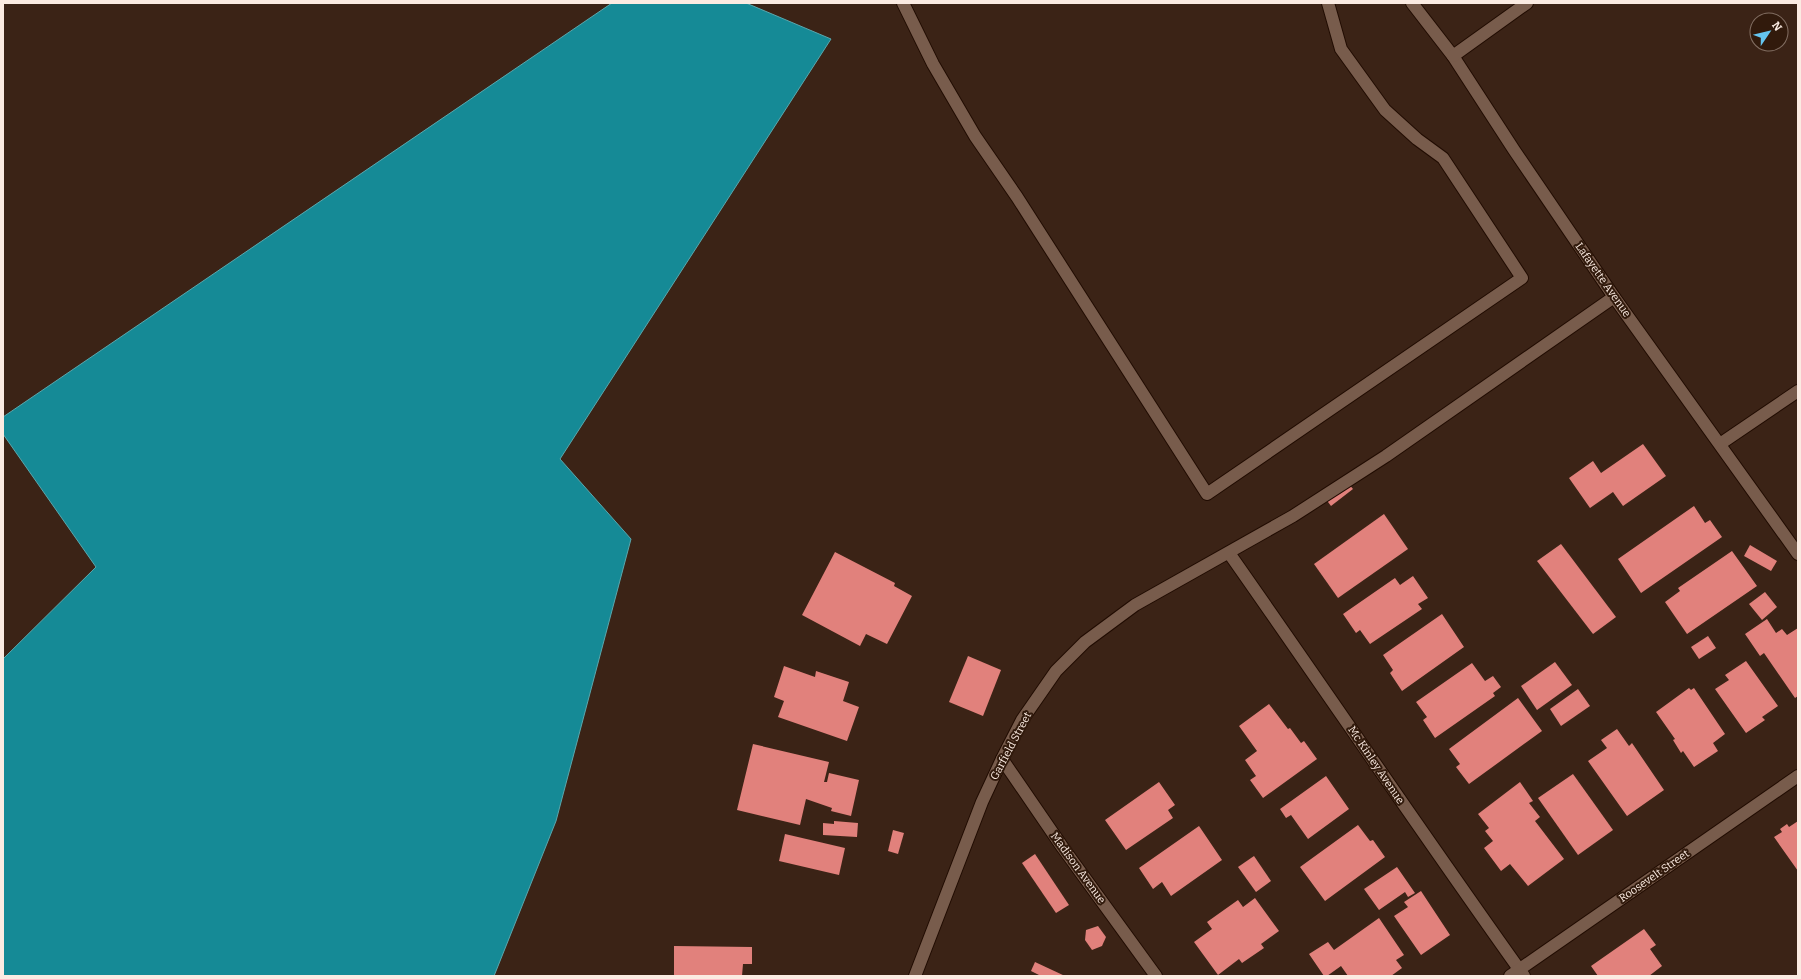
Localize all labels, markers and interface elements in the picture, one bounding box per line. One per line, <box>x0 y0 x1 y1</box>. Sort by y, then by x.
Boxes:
north arrow <box>1749 12 1789 52</box>
text: N <box>1769 19 1785 34</box>
street label: Lafayette Avenue <box>1573 240 1633 320</box>
street label: Garfield Street <box>988 710 1034 782</box>
street label: Mc Kinley Avenue <box>1345 724 1407 806</box>
street label: Madison Avenue <box>1048 830 1108 906</box>
street label: Roosevelt Street <box>1616 847 1692 905</box>

